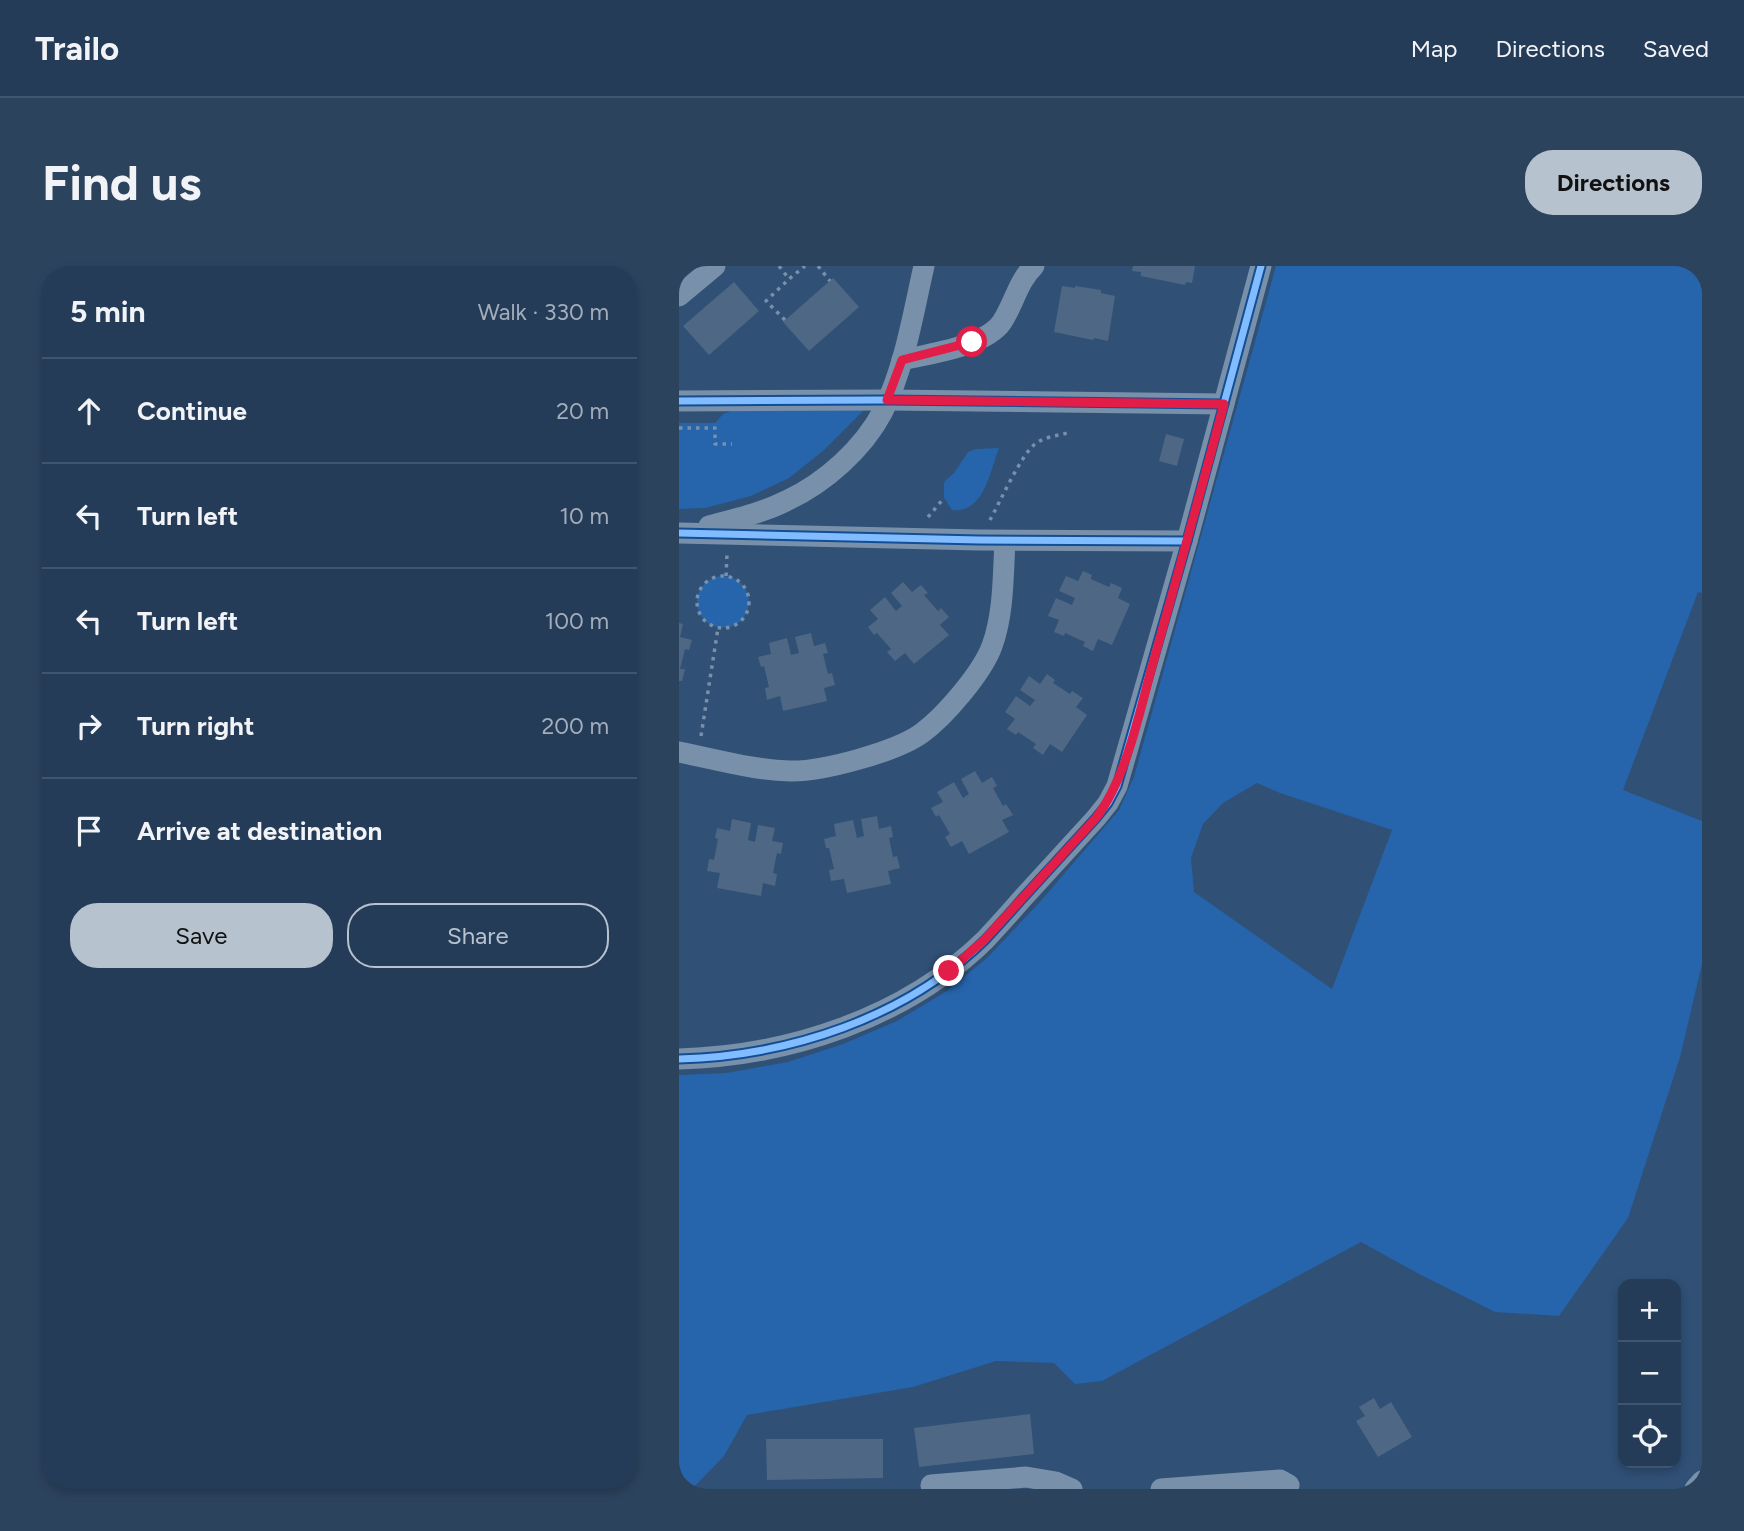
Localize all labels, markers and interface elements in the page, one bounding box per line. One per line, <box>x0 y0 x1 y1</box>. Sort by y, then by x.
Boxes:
text: Trailo <box>35 29 119 68</box>
text: Map <box>1411 34 1457 63</box>
text: Directions <box>1495 34 1605 63</box>
text: Saved <box>1643 34 1709 63</box>
button: Directions <box>1525 150 1702 215</box>
text: Find us <box>42 153 201 212</box>
text: 5 min <box>70 293 146 330</box>
text: Walk · 330 m <box>478 298 609 326</box>
route start <box>956 326 987 357</box>
icon: ahead <box>70 392 108 430</box>
text: Continue <box>137 395 247 427</box>
text: 20 m <box>556 397 609 425</box>
icon: left <box>70 497 108 535</box>
text: Turn left <box>137 500 238 532</box>
text: 10 m <box>560 502 609 530</box>
icon: left <box>70 602 108 640</box>
text: Turn left <box>137 605 238 637</box>
text: 100 m <box>545 607 609 635</box>
icon: right <box>70 707 108 745</box>
text: Turn right <box>137 710 254 742</box>
text: 200 m <box>541 712 609 740</box>
icon: arrive <box>70 812 108 850</box>
text: Arrive at destination <box>137 815 382 847</box>
button: Save <box>70 903 333 968</box>
button: Share <box>347 903 609 968</box>
route end <box>933 955 964 986</box>
map controls <box>1618 1279 1681 1468</box>
button: + <box>1618 1279 1681 1342</box>
button: − <box>1618 1342 1681 1405</box>
button: locate <box>1618 1405 1681 1468</box>

